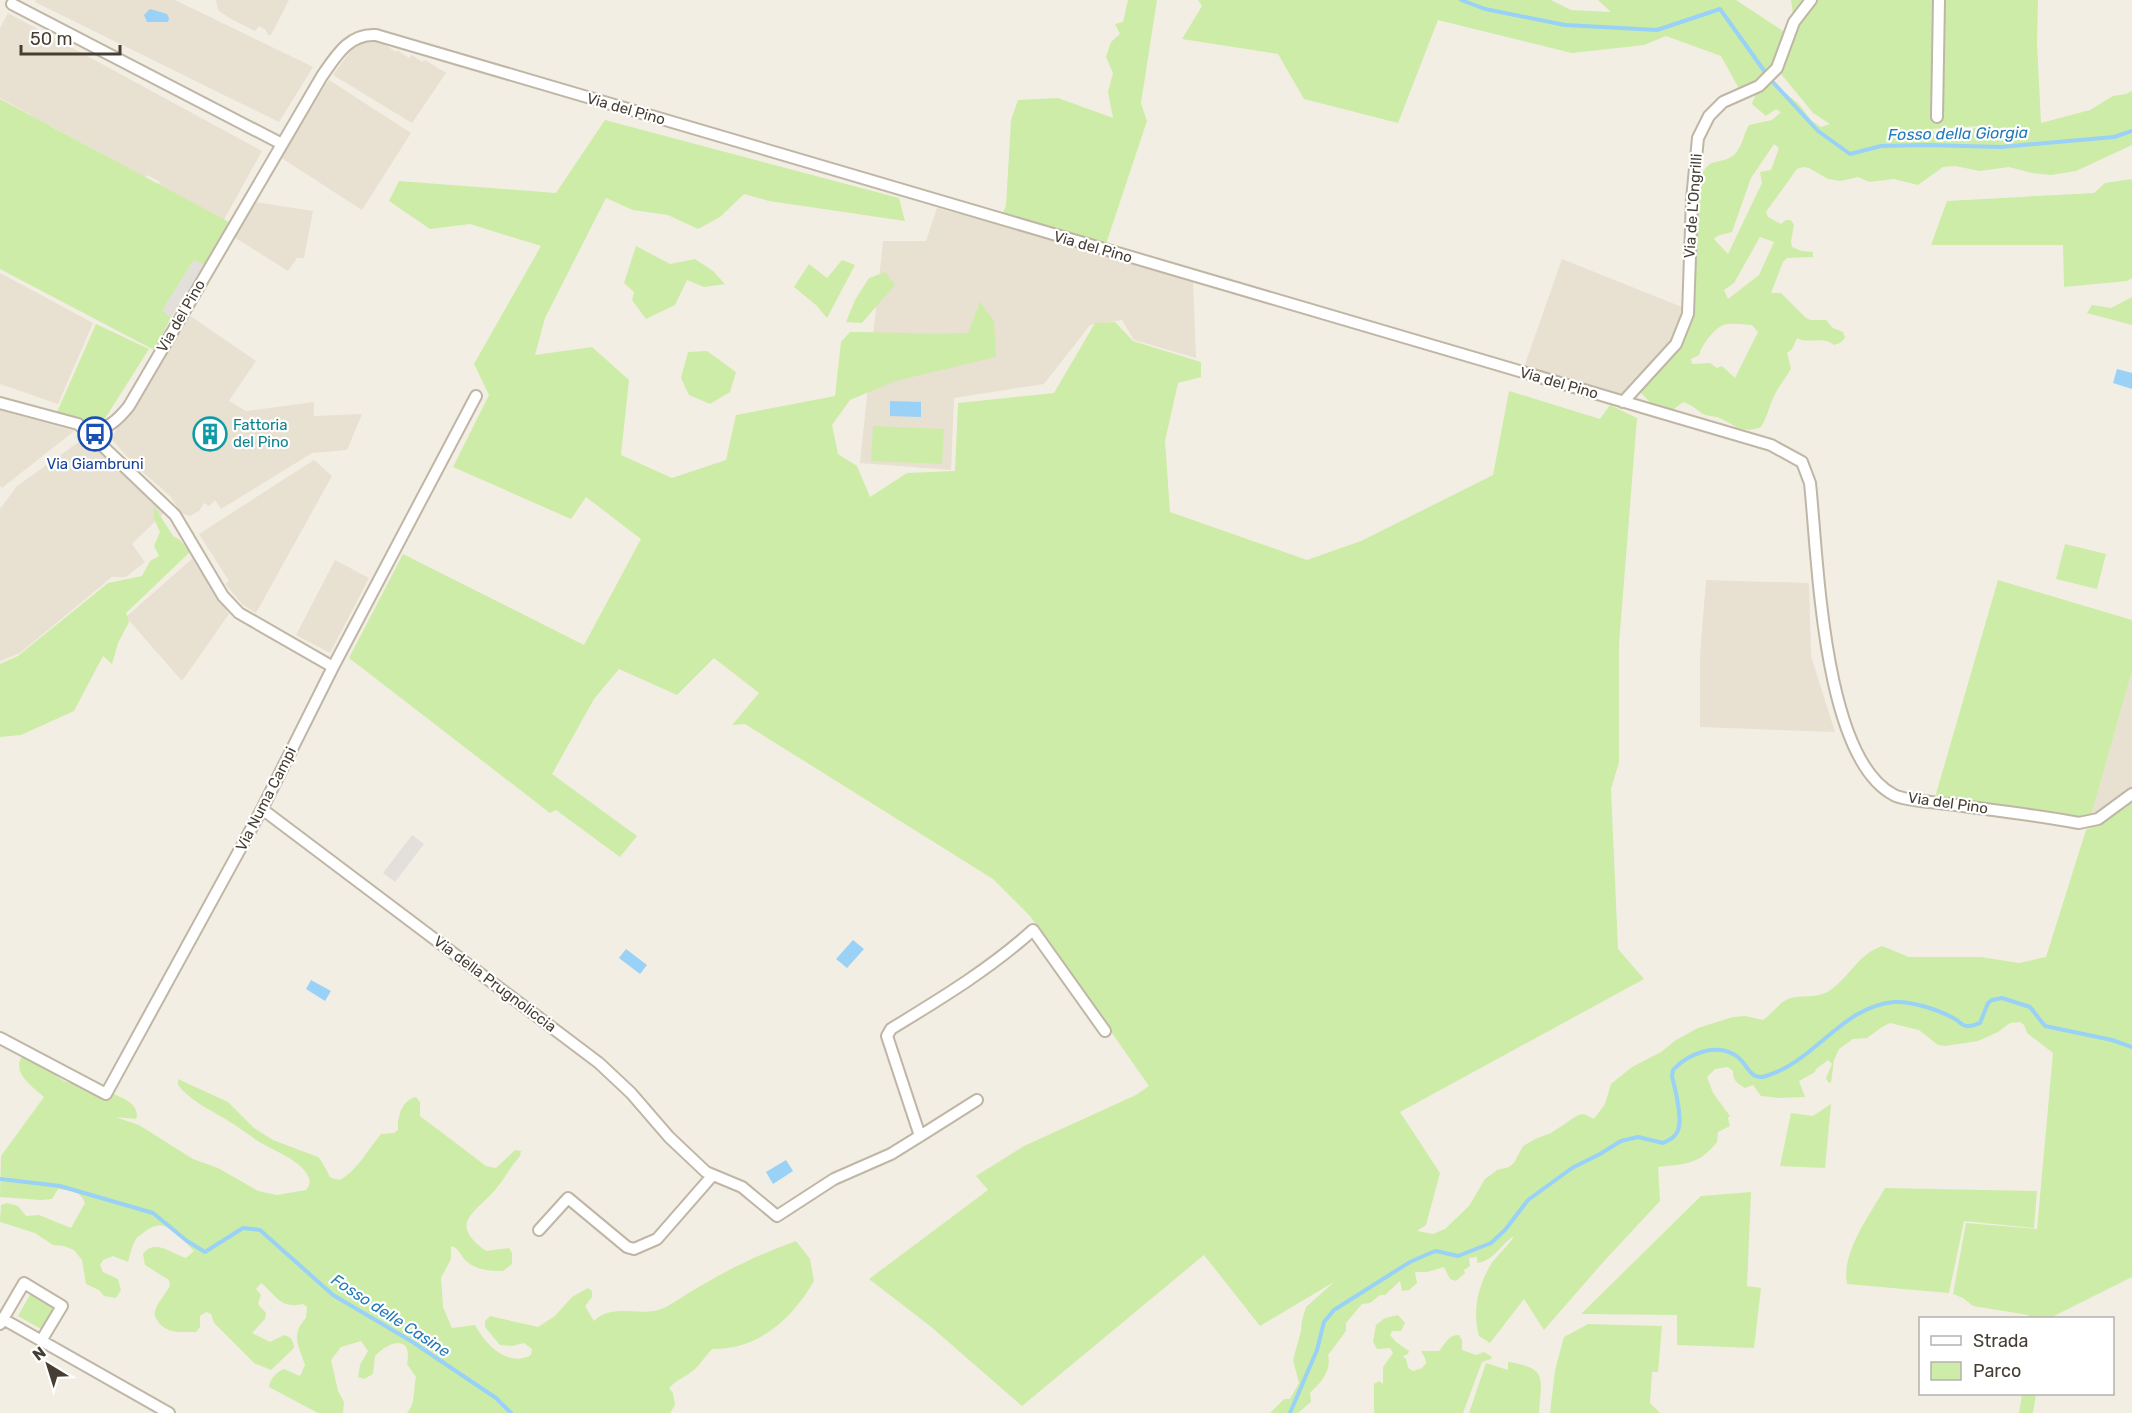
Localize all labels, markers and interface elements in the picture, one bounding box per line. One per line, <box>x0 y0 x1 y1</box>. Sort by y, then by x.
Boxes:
scale bar <box>21 18 120 56</box>
text: 50 m <box>30 28 73 50</box>
street label: Via del Pino <box>585 89 667 129</box>
water label: Fosso della Giorgia <box>1888 123 2028 144</box>
street label: Via de L'Ongrilli <box>1680 153 1706 259</box>
street label: Via del Pino <box>1052 227 1134 267</box>
street label: Via del Pino <box>153 276 209 356</box>
street label: Via del Pino <box>1518 363 1600 403</box>
bus stop icon: Via Giambruni <box>77 416 113 452</box>
building icon: Fattoria del Pino <box>192 416 228 452</box>
place label: Fattoria del Pino <box>233 416 289 451</box>
place label: Via Giambruni <box>46 455 144 473</box>
street label: Via Numa Campi <box>232 744 300 854</box>
street label: Via del Pino <box>1907 788 1989 818</box>
street label: Via della Prugnoliccia <box>430 932 560 1036</box>
water label: Fosso delle Casine <box>328 1270 454 1361</box>
legend <box>1919 1317 2114 1395</box>
text: Strada <box>1973 1330 2029 1352</box>
north arrow <box>18 1335 78 1395</box>
text: N <box>29 1343 49 1365</box>
text: Parco <box>1973 1360 2021 1382</box>

